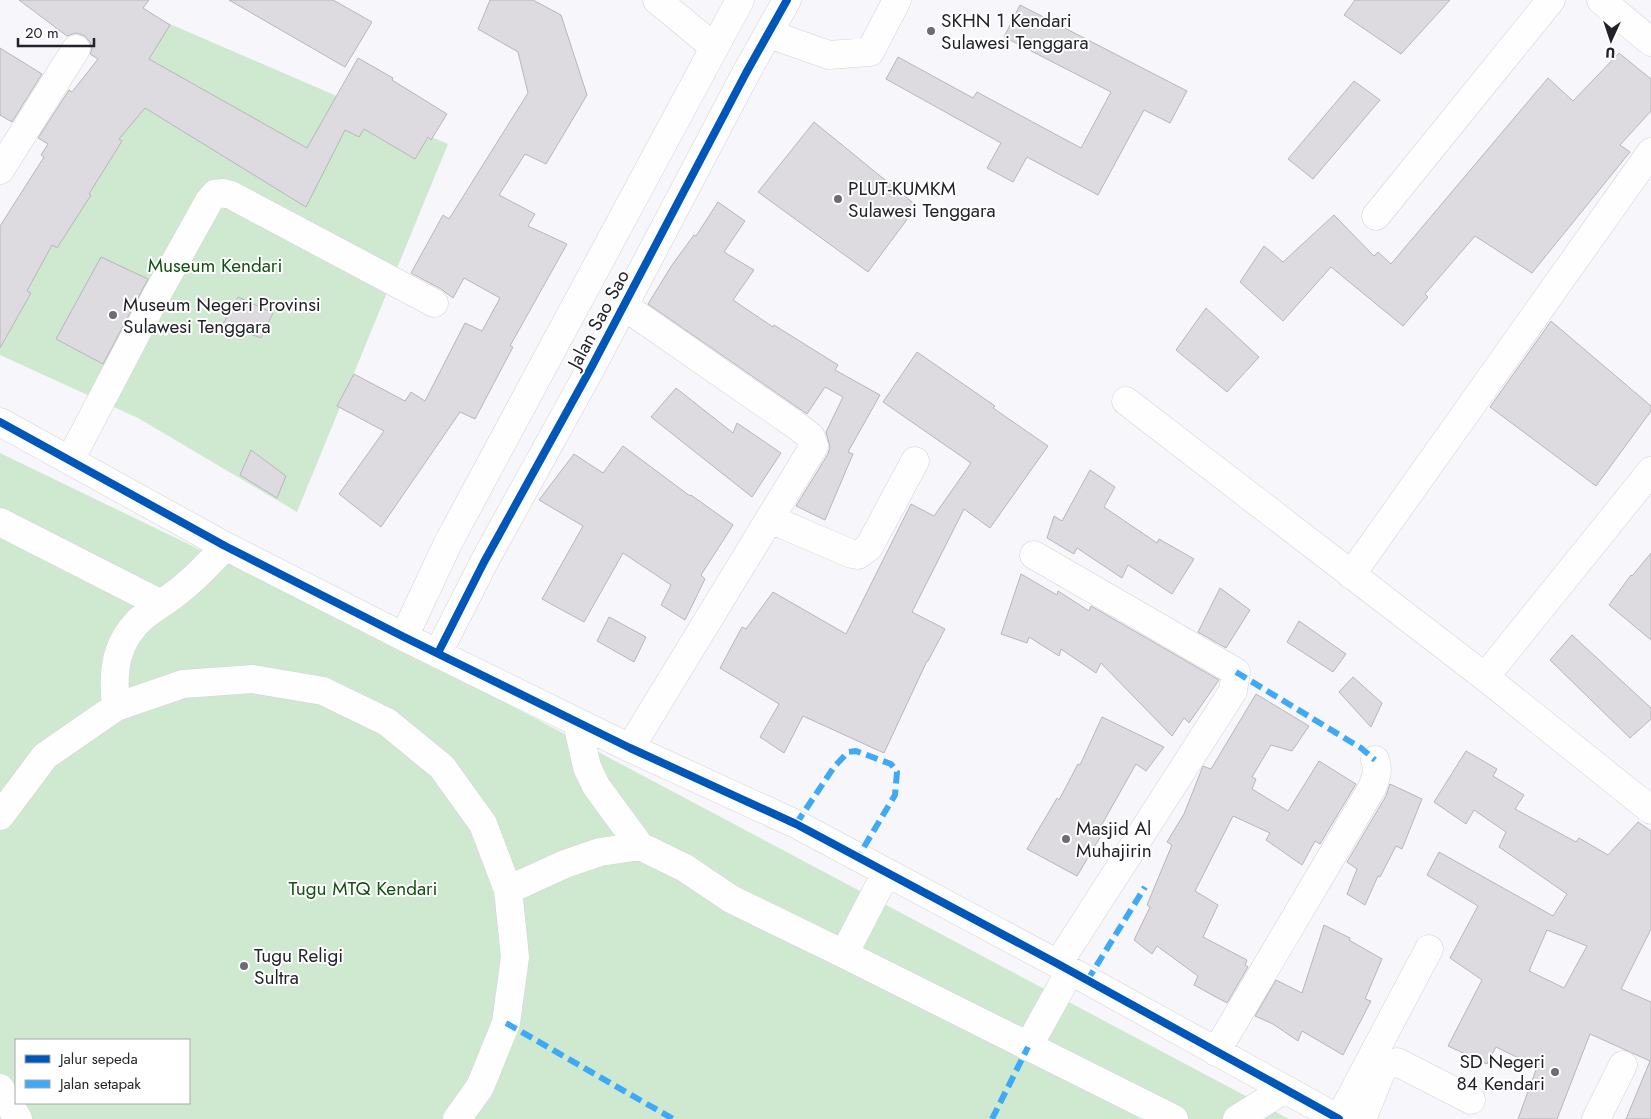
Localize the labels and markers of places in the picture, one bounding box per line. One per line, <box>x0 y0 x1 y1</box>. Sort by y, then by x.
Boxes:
place label: SKHN 1 Kendari Sulawesi Tenggara <box>941 7 1089 56</box>
marker: SKHN 1 Kendari Sulawesi Tenggara <box>925 25 937 37</box>
place label: PLUT-KUMKM Sulawesi Tenggara <box>848 175 996 224</box>
marker: PLUT-KUMKM Sulawesi Tenggara <box>832 193 844 205</box>
place label: Museum Negeri Provinsi Sulawesi Tenggara <box>123 291 321 340</box>
marker: Museum Negeri Provinsi Sulawesi Tenggara <box>107 309 119 321</box>
place label: Masjid Al Muhajirin <box>1076 815 1152 864</box>
marker: Masjid Al Muhajirin <box>1060 833 1072 845</box>
place label: Tugu Religi Sultra <box>254 942 343 991</box>
marker: Tugu Religi Sultra <box>238 960 250 972</box>
place label: SD Negeri 84 Kendari <box>1456 1048 1545 1097</box>
marker: SD Negeri 84 Kendari <box>1549 1066 1561 1078</box>

